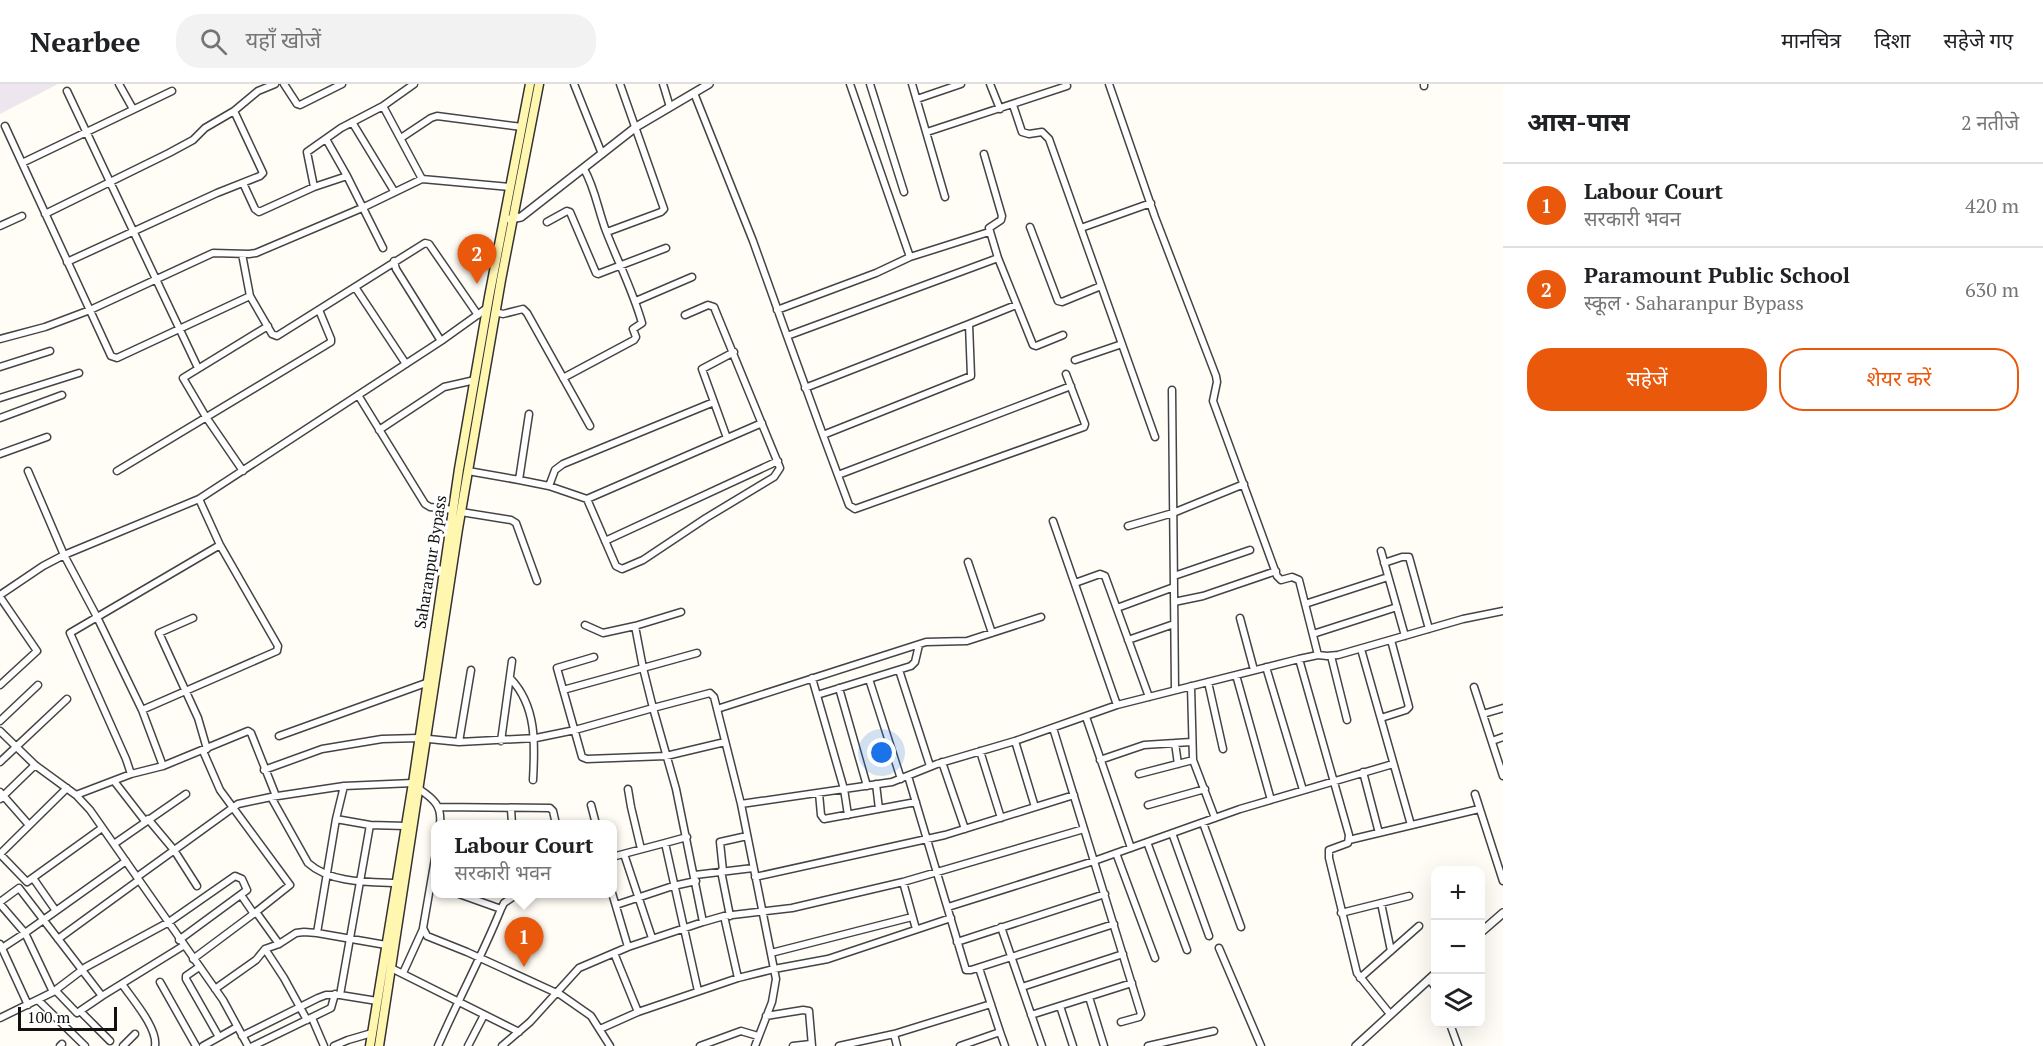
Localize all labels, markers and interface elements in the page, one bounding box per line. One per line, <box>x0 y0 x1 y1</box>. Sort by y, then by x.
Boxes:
search box <box>176 14 596 68</box>
text: Nearbee <box>30 23 140 60</box>
icon: search <box>197 25 230 58</box>
text: यहाँ खोजें <box>245 25 321 54</box>
text: मानचित्र <box>1781 26 1841 54</box>
text: दिशा <box>1874 26 1911 54</box>
text: सहेजे गए <box>1944 26 2013 54</box>
text: आस-पास <box>1527 104 1630 138</box>
text: 2 नतीजे <box>1961 109 2019 136</box>
text: Labour Court <box>1584 176 1723 205</box>
text: 1 <box>1541 192 1552 219</box>
text: 420 m <box>1965 192 2019 219</box>
text: सरकारी भवन <box>1584 205 1681 232</box>
pin: 2 <box>458 234 496 284</box>
text: Paramount Public School <box>1584 260 1850 289</box>
text: 2 <box>1541 276 1552 303</box>
text: 630 m <box>1965 276 2019 303</box>
text: स्कूल · Saharanpur Bypass <box>1584 289 1804 316</box>
button: सहेजें <box>1527 348 1767 411</box>
button: शेयर करें <box>1779 348 2019 411</box>
street label: Saharanpur Bypass <box>409 494 451 630</box>
your location <box>867 738 896 767</box>
popup <box>431 820 617 898</box>
text: Labour Court <box>454 830 594 859</box>
text: सरकारी भवन <box>454 859 551 886</box>
map controls <box>1431 866 1485 1028</box>
button: + <box>1431 866 1485 920</box>
pin: 1 <box>504 918 544 967</box>
button: − <box>1431 920 1485 974</box>
button: layers <box>1431 974 1485 1028</box>
scale bar <box>18 1004 117 1032</box>
text: 100 m <box>27 1006 70 1028</box>

